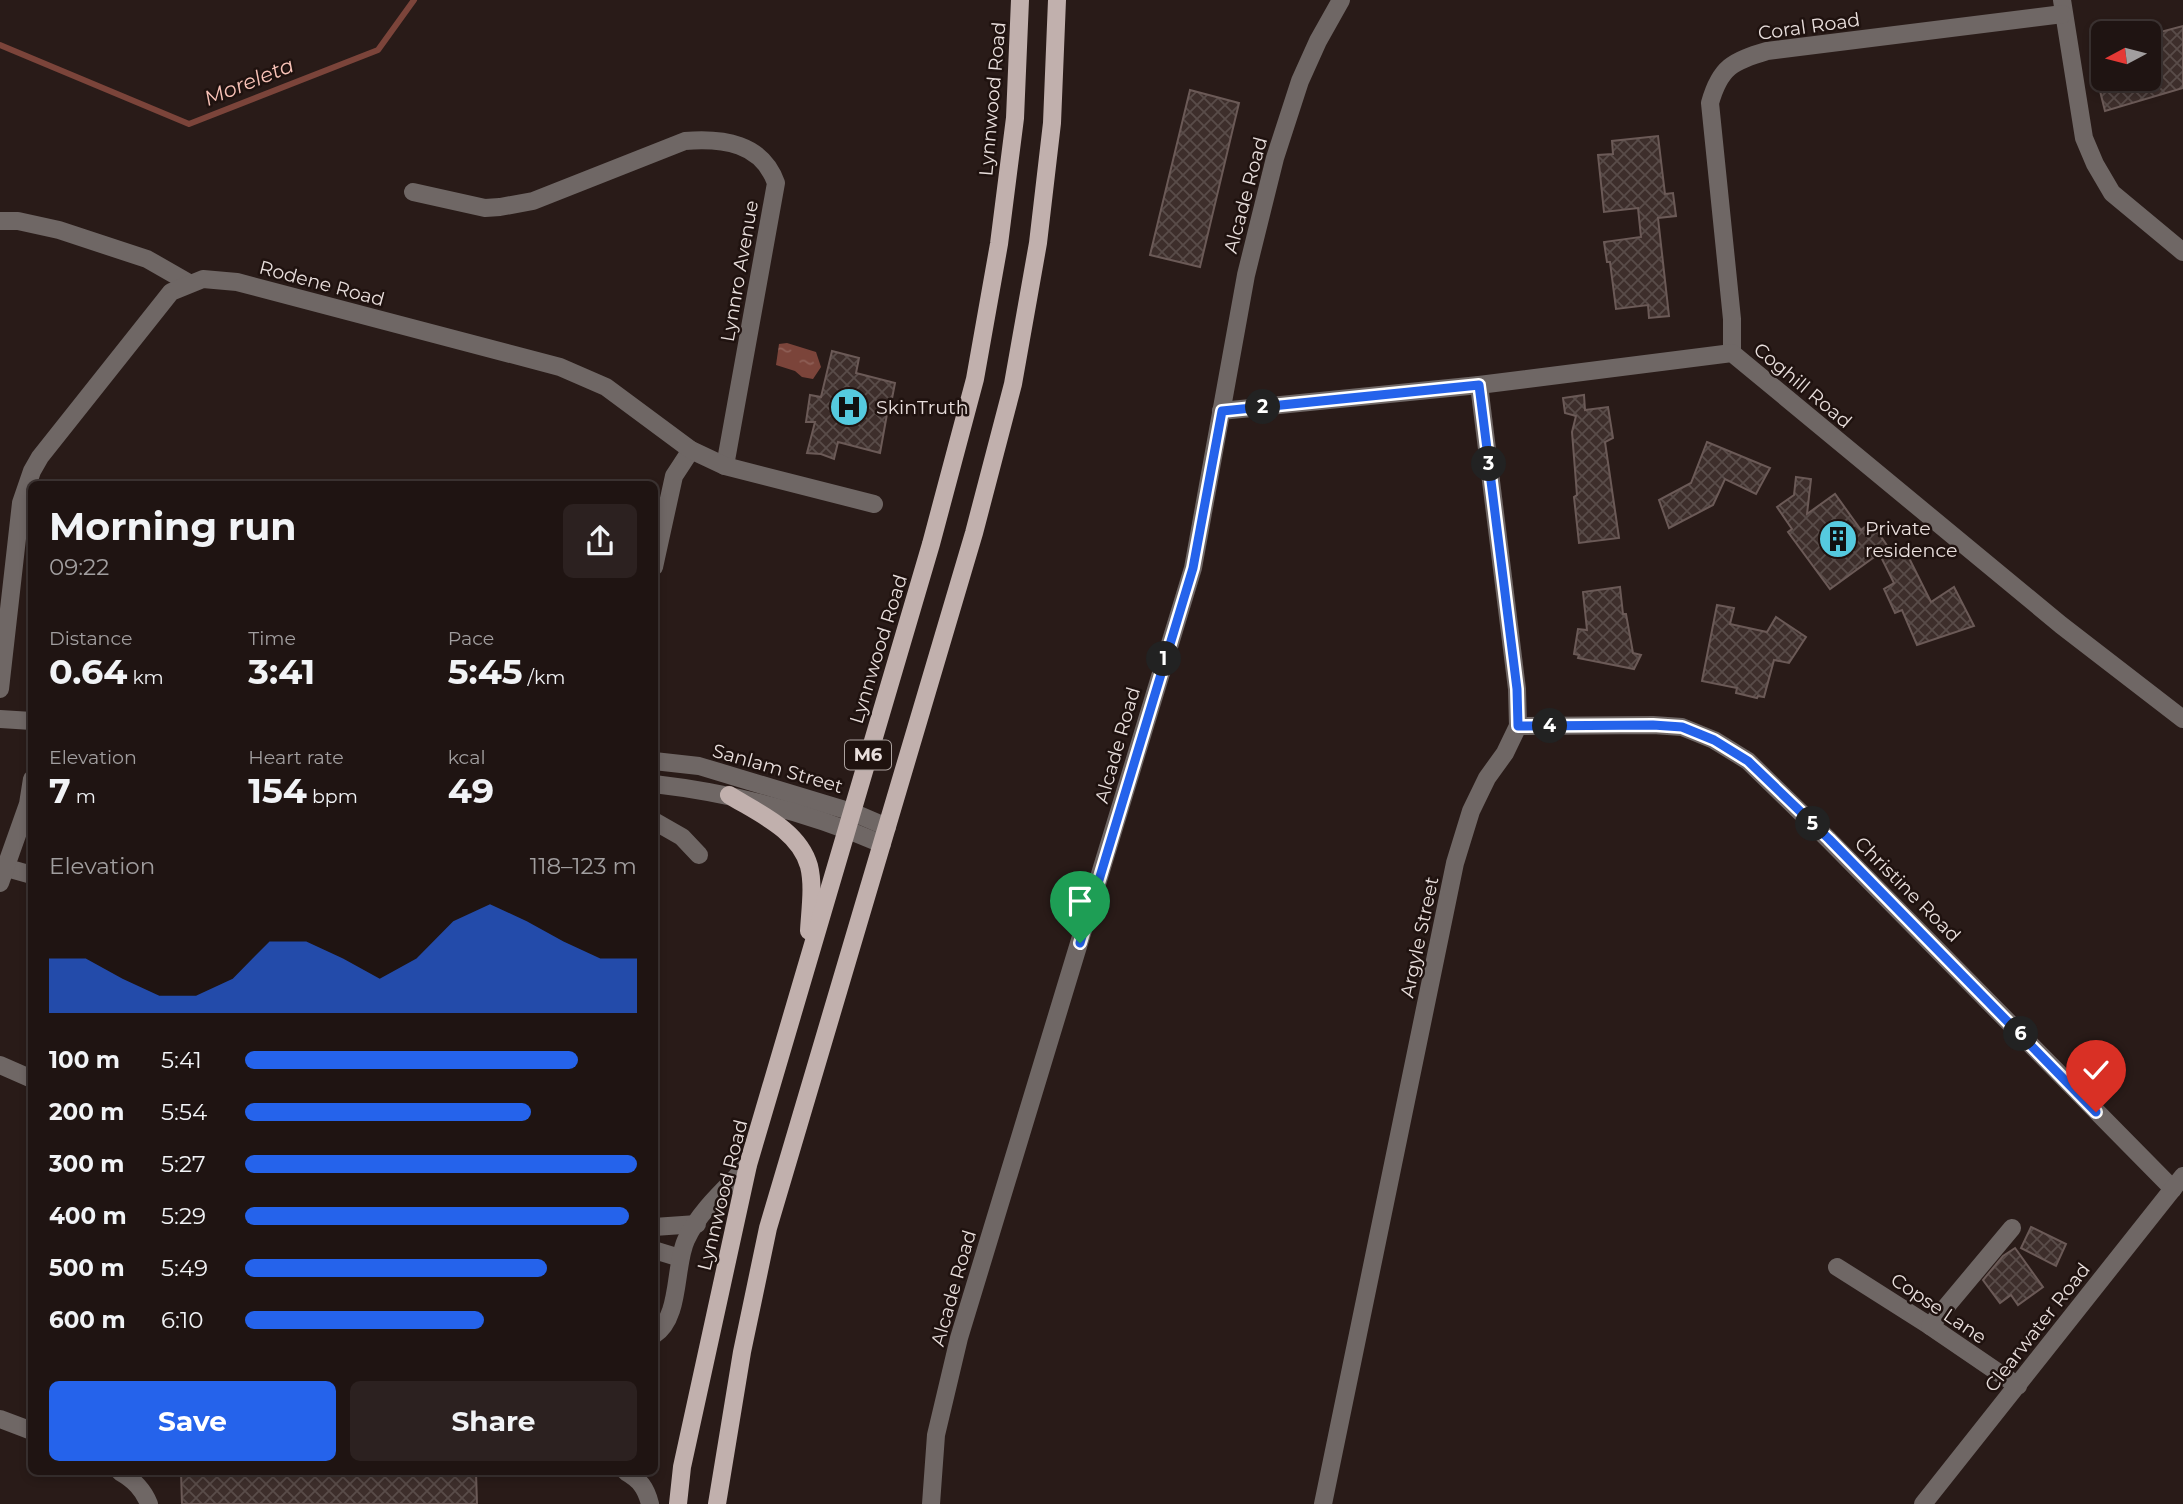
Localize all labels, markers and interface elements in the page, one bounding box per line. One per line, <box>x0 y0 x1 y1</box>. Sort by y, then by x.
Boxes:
street label: Coral Road <box>1757 8 1862 45</box>
street label: Lynnwood Road <box>974 21 1011 177</box>
north arrow <box>2091 21 2161 91</box>
map controls <box>2091 21 2161 91</box>
water label: Moreleta <box>200 52 297 111</box>
street label: Alcade Road <box>1219 134 1272 256</box>
street label: Lynnro Avenue <box>716 199 763 344</box>
street label: Rodene Road <box>257 256 387 311</box>
street label: Coghill Road <box>1749 338 1856 433</box>
hospital icon: SkinTruth <box>828 386 870 428</box>
pin: 2 <box>1246 390 1280 424</box>
text: 2 <box>1257 395 1268 418</box>
place label: SkinTruth <box>876 396 969 419</box>
pin: 3 <box>1472 447 1506 482</box>
text: 3 <box>1483 452 1494 475</box>
text: Morning run <box>49 503 297 550</box>
button: share <box>563 504 637 578</box>
place label: Private residence <box>1865 517 1957 562</box>
building icon: Private residence <box>1817 518 1859 560</box>
text: 09:22 <box>49 553 109 581</box>
street label: Lynnwood Road <box>845 572 912 727</box>
text: Distance <box>49 627 132 650</box>
text: Time <box>248 627 296 650</box>
text: Pace <box>448 627 494 650</box>
pin: 1 <box>1146 642 1182 676</box>
text: 1 <box>1160 647 1167 670</box>
text: 0.64 <box>49 650 127 693</box>
text: 3:41 <box>248 650 315 693</box>
text: 5:45 <box>448 650 523 693</box>
text: km <box>127 666 164 689</box>
text: /km <box>523 666 565 689</box>
street label: Alcade Road <box>1090 684 1145 806</box>
pin: 4 <box>1532 708 1568 744</box>
text: 4 <box>1543 714 1556 737</box>
street label: Sanlam Street <box>710 739 846 798</box>
road number: M6 <box>845 740 891 770</box>
text: Elevation <box>49 746 137 769</box>
text: Heart rate <box>248 746 344 769</box>
text: kcal <box>448 746 486 769</box>
text: 7 <box>49 769 71 812</box>
text: 154 <box>248 769 307 812</box>
text: 49 <box>448 769 494 812</box>
text: m <box>71 785 96 808</box>
text: bpm <box>307 785 358 808</box>
pin: 5 <box>1796 806 1830 842</box>
text: 5 <box>1807 812 1818 835</box>
street label: Christine Road <box>1850 832 1965 947</box>
text: Elevation <box>49 852 155 880</box>
text: 118–123 m <box>530 852 637 880</box>
pin <box>1050 871 1110 943</box>
street label: Argyle Street <box>1395 874 1444 1000</box>
icon: arrive <box>1061 882 1099 920</box>
pin: 6 <box>2004 1016 2038 1052</box>
text: 6 <box>2014 1022 2027 1045</box>
pin <box>2066 1040 2126 1112</box>
text: 100 m <box>49 1046 120 1074</box>
text: 5:41 <box>161 1046 202 1074</box>
icon: check <box>2077 1051 2115 1089</box>
text: 200 m <box>49 1098 124 1126</box>
text: 5:54 <box>161 1098 207 1126</box>
street label: Lynnwood Road <box>693 1117 752 1273</box>
text: 300 m <box>49 1150 125 1178</box>
text: 5:27 <box>161 1150 205 1178</box>
text: 400 m <box>49 1202 127 1230</box>
text: 5:29 <box>161 1202 206 1230</box>
street label: Alcade Road <box>926 1227 981 1349</box>
text: 500 m <box>49 1254 125 1282</box>
text: 5:49 <box>161 1254 208 1282</box>
street label: Clearwater Road <box>1980 1258 2095 1396</box>
street label: Copse Lane <box>1887 1268 1991 1349</box>
text: 600 m <box>49 1306 126 1334</box>
text: 6:10 <box>161 1306 203 1334</box>
button: Save <box>49 1381 336 1461</box>
button: Share <box>350 1381 637 1461</box>

